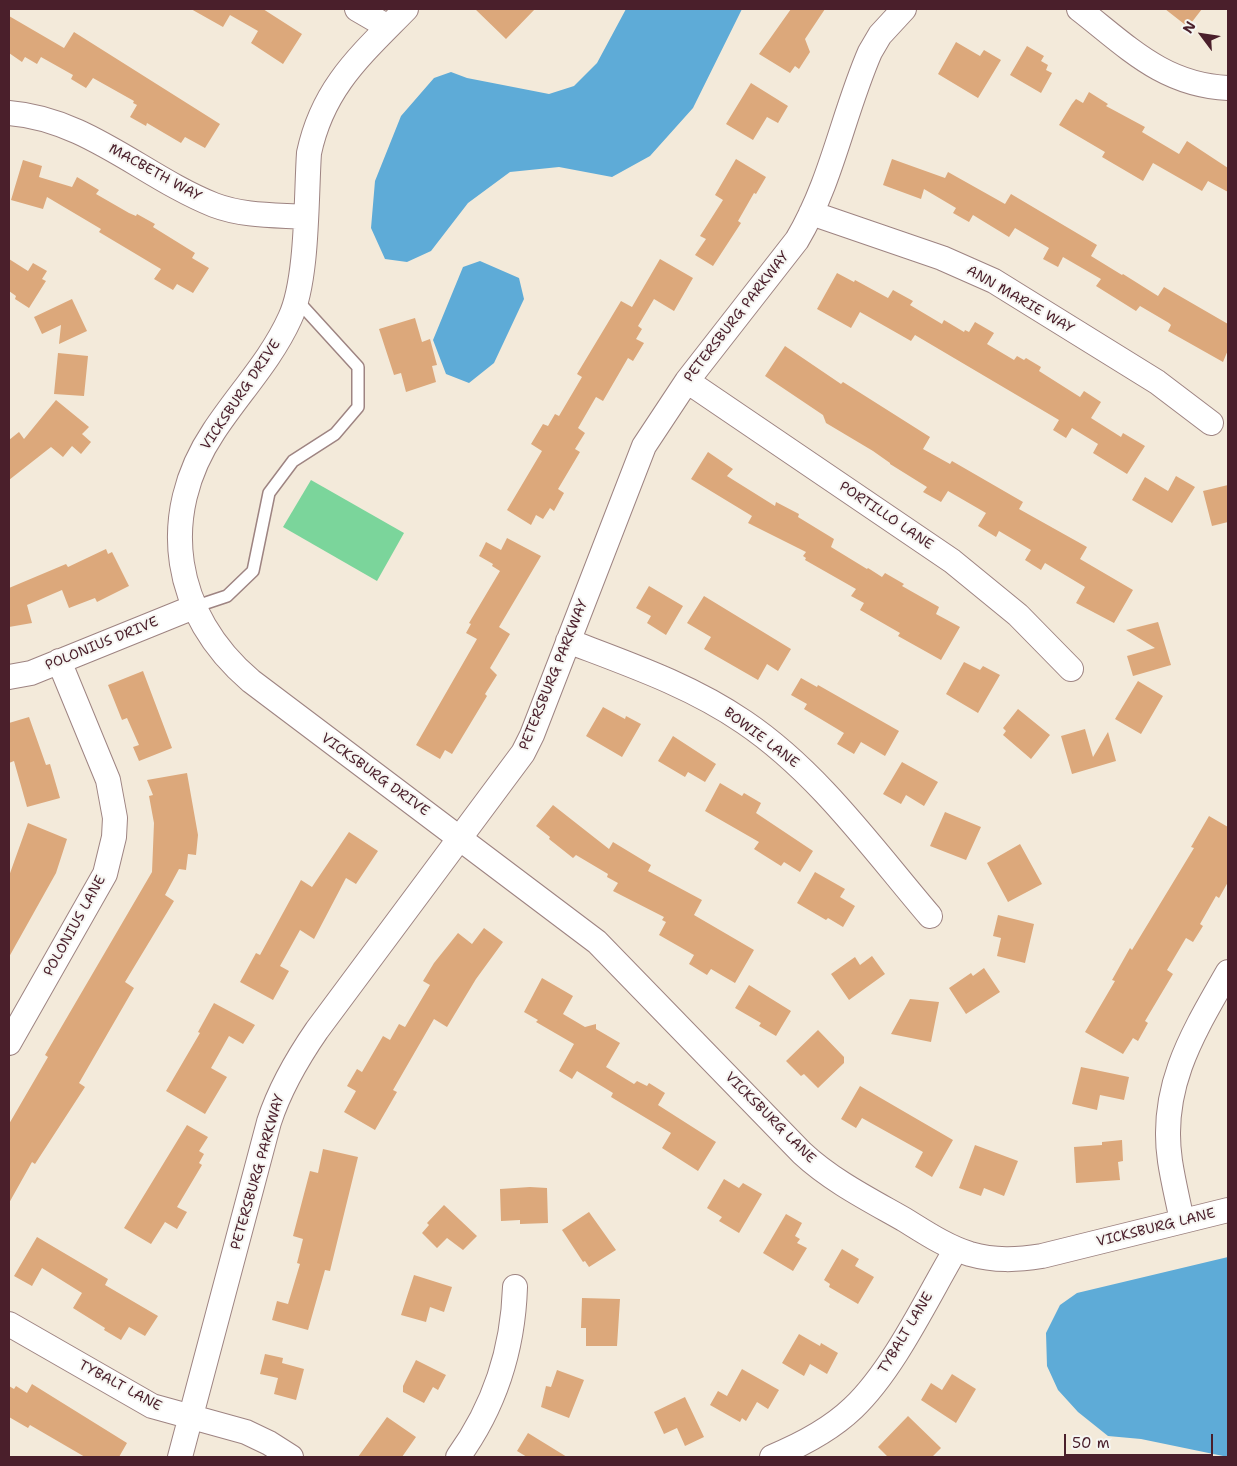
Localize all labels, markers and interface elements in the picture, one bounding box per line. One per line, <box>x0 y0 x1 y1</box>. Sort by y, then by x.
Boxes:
north arrow <box>1177 10 1227 60</box>
text: N <box>1179 18 1200 37</box>
street label: MACBETH WAY <box>106 141 204 205</box>
street label: PETERSBURG PARKWAY <box>681 248 793 386</box>
street label: ANN MARIE WAY <box>963 262 1077 338</box>
street label: VICKSBURG DRIVE <box>198 337 284 453</box>
street label: PORTILLO LANE <box>836 478 936 554</box>
street label: PETERSBURG PARKWAY <box>516 597 592 753</box>
street label: POLONIUS DRIVE <box>43 614 161 674</box>
street label: BOWIE LANE <box>720 704 802 772</box>
street label: VICKSBURG DRIVE <box>318 730 432 820</box>
street label: POLONIUS LANE <box>40 873 110 979</box>
street label: VICKSBURG LANE <box>721 1069 819 1167</box>
street label: PETERSBURG PARKWAY <box>228 1092 288 1252</box>
street label: VICKSBURG LANE <box>1095 1205 1217 1251</box>
street label: TYBALT LANE <box>875 1289 937 1377</box>
street label: TYBALT LANE <box>76 1357 164 1415</box>
scale bar <box>1067 1424 1216 1456</box>
text: 50 m <box>1072 1433 1110 1453</box>

